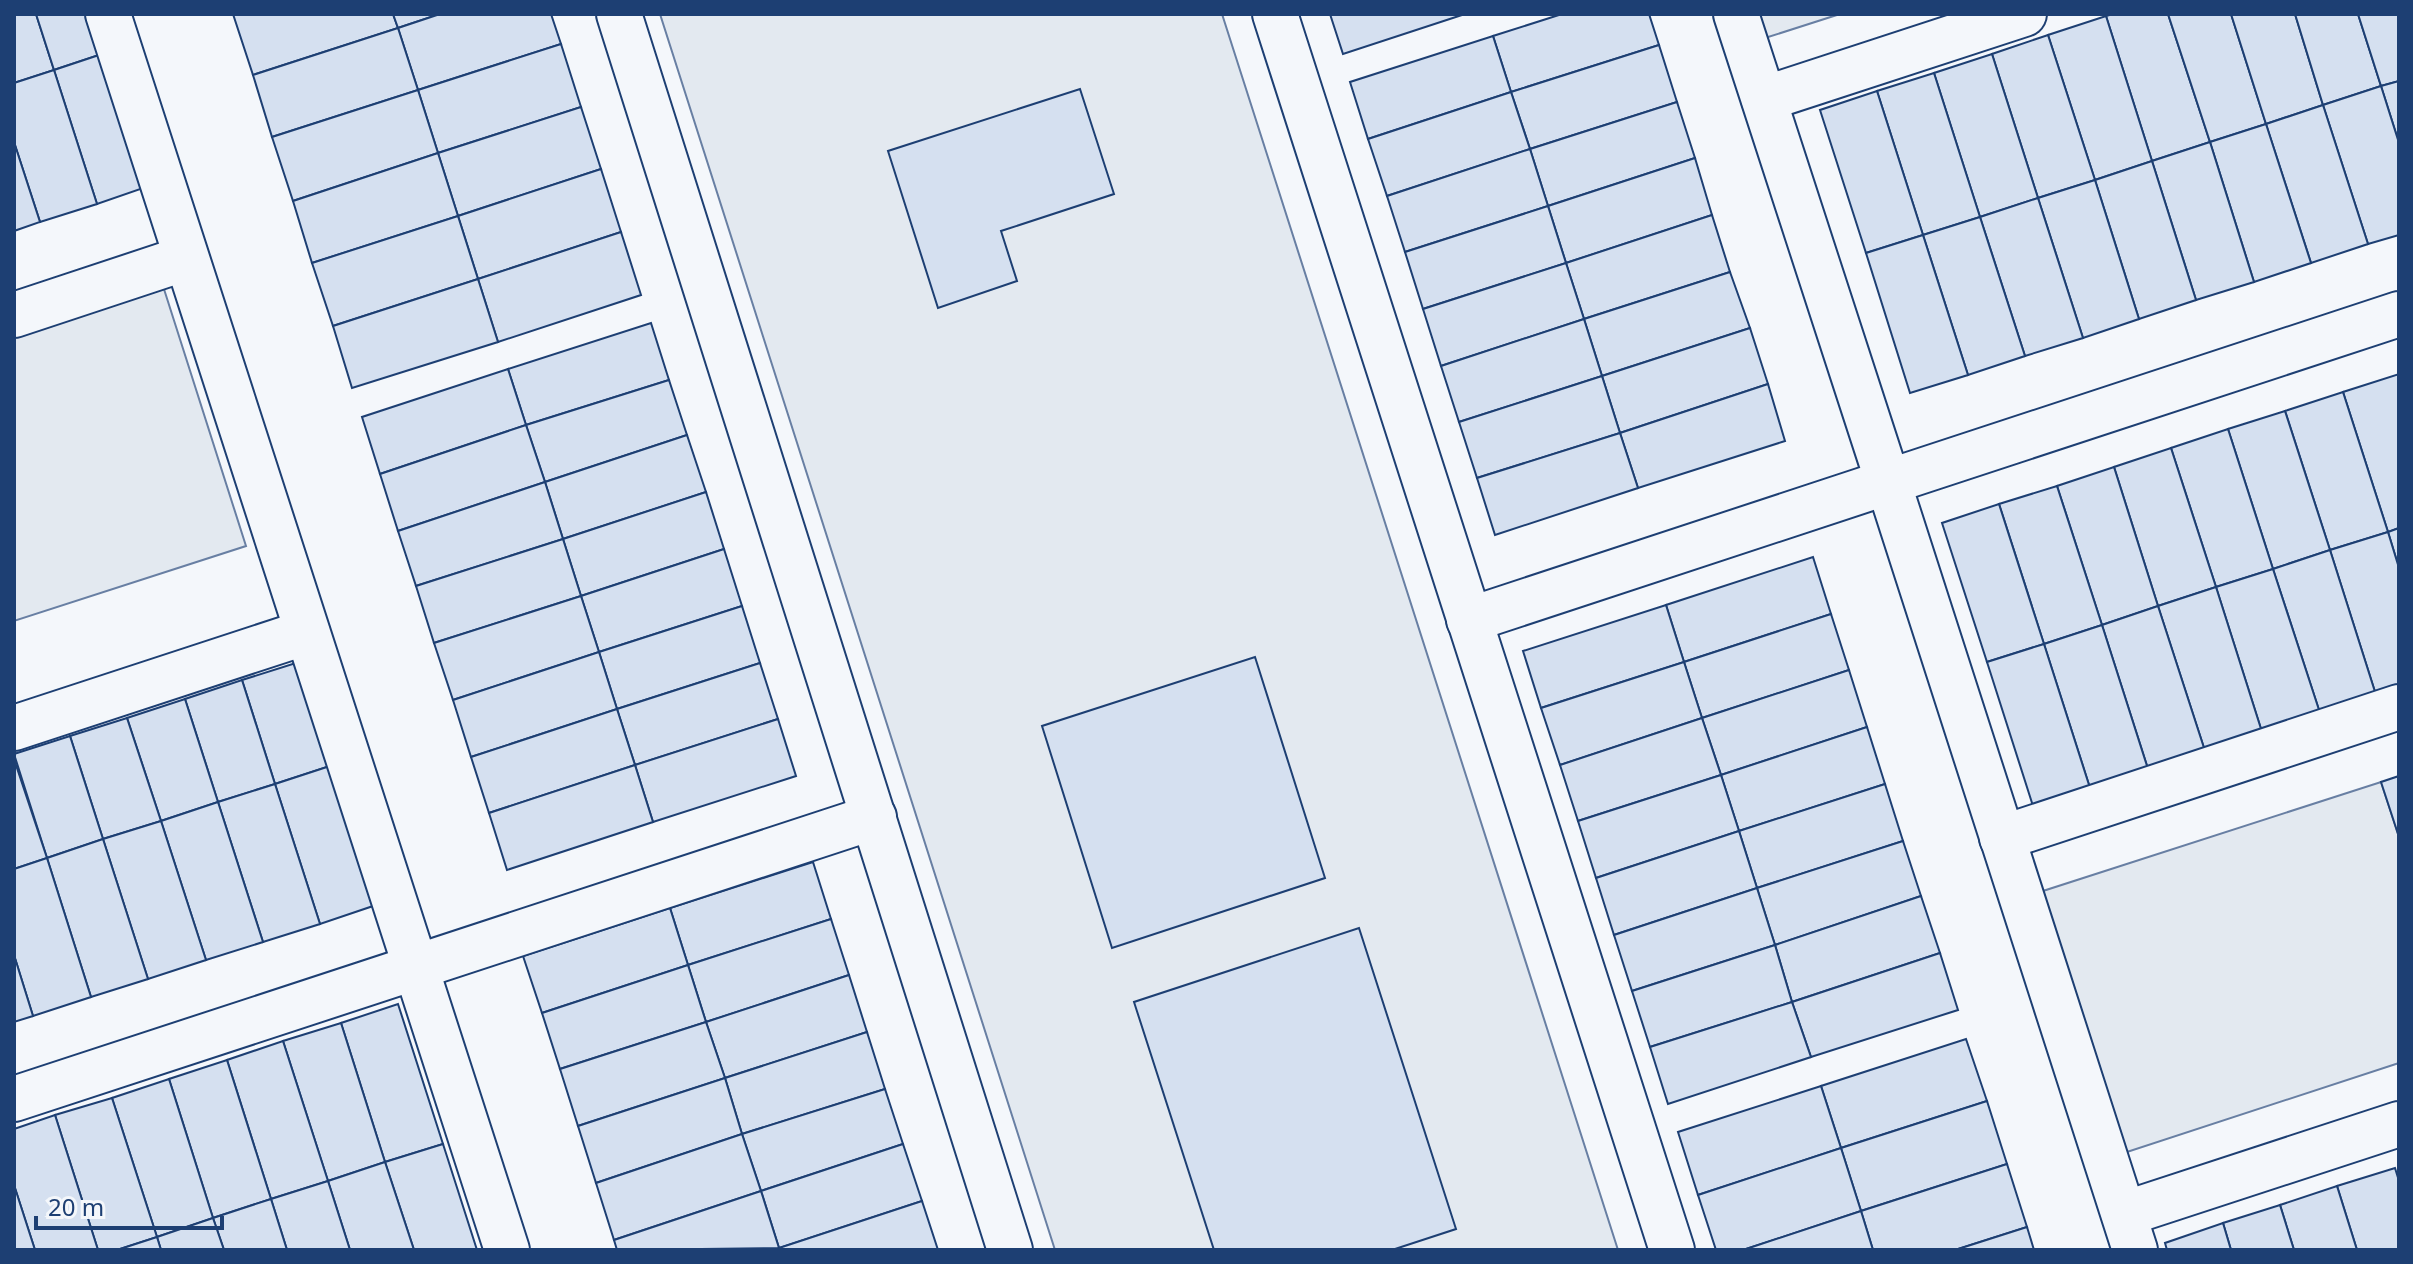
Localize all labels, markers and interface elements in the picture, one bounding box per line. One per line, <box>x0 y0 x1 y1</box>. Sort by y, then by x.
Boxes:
scale bar <box>36 1180 222 1230</box>
text: 20 m <box>48 1190 104 1223</box>

